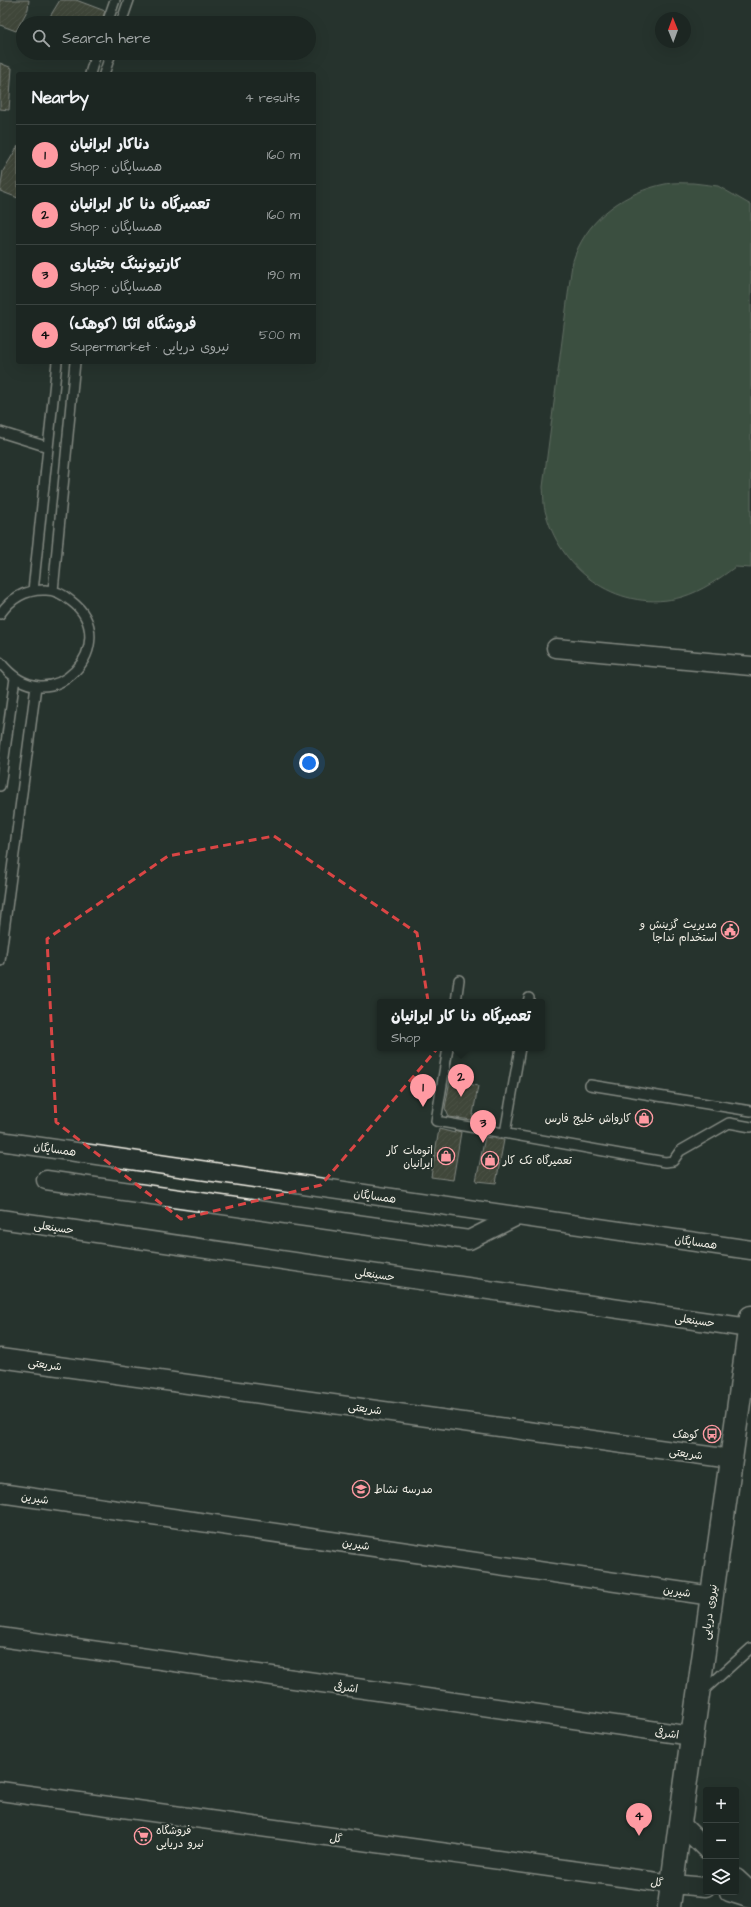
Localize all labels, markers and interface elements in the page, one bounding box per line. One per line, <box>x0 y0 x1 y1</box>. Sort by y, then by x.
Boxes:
north arrow <box>655 12 691 48</box>
search box <box>16 16 316 60</box>
icon: search <box>30 27 52 49</box>
text: Search here <box>62 28 151 49</box>
text: Nearby <box>32 86 89 110</box>
text: 4 results <box>245 89 300 107</box>
text: دناکار ایرانیان <box>70 134 149 155</box>
text: 1 <box>44 146 46 164</box>
text: 160 m <box>267 146 300 164</box>
text: Shop · همسایگان <box>70 158 162 176</box>
text: تعمیرگاه دنا کار ایرانیان <box>70 194 210 215</box>
text: 2 <box>41 206 49 224</box>
text: 160 m <box>267 206 300 224</box>
text: Shop · همسایگان <box>70 218 162 236</box>
text: کارتیونینگ بختیاری <box>70 254 181 275</box>
text: 3 <box>42 266 48 284</box>
text: 190 m <box>267 266 300 284</box>
text: Shop · همسایگان <box>70 278 162 296</box>
text: فروشگاه اتکا (کوهک) <box>70 314 196 335</box>
text: 4 <box>41 326 49 344</box>
text: 500 m <box>259 326 300 344</box>
text: Supermarket · نیروی دریایی <box>70 338 229 356</box>
your location <box>299 753 319 773</box>
place label: مدیریت گزینش و استخدام نداجا <box>639 917 717 946</box>
public building icon: مدیریت گزینش و استخدام نداجا <box>720 920 740 940</box>
popup <box>377 999 545 1051</box>
text: تعمیرگاه دنا کار ایرانیان <box>391 1006 531 1027</box>
text: Shop <box>391 1029 420 1047</box>
pin: 2 <box>448 1064 474 1097</box>
pin: 1 <box>410 1074 436 1107</box>
shop icon: کارواش خلیج فارس <box>634 1108 654 1128</box>
pin: 3 <box>470 1110 496 1143</box>
place label: کارواش خلیج فارس <box>545 1111 631 1126</box>
street label: همسایگان <box>33 1139 78 1160</box>
place label: اتومات کار ایرانیان <box>386 1143 433 1171</box>
shop icon: اتومات کار ایرانیان <box>436 1146 456 1166</box>
shop icon: تعمیرگاه تک کار <box>480 1150 500 1170</box>
place label: تعمیرگاه تک کار <box>502 1153 573 1168</box>
street label: همسایگان <box>353 1186 398 1207</box>
street label: حسینعلی <box>33 1217 75 1238</box>
street label: همسایگان <box>674 1232 719 1253</box>
street label: حسینعلی <box>354 1264 396 1285</box>
street label: حسینعلی <box>674 1310 716 1331</box>
street label: شریعتی <box>27 1355 63 1374</box>
street label: شریعتی <box>347 1399 383 1418</box>
bus stop icon: کوهک <box>702 1424 722 1444</box>
place label: کوهک <box>673 1427 699 1442</box>
street label: شریعتی <box>668 1444 704 1463</box>
school or university icon: مدرسه نشاط <box>351 1479 371 1499</box>
place label: مدرسه نشاط <box>374 1482 433 1497</box>
street label: شیرین <box>20 1489 50 1508</box>
street label: شیرین <box>341 1535 371 1554</box>
street label: شیرین <box>662 1582 692 1601</box>
street label: نیروی دریایی <box>698 1583 721 1641</box>
street label: اشرفی <box>333 1677 359 1697</box>
street label: اشرفی <box>654 1723 680 1743</box>
map controls <box>703 1787 739 1895</box>
button: + <box>703 1787 739 1823</box>
pin: 4 <box>626 1803 652 1836</box>
place label: فروشگاه نیرو دریایی <box>156 1823 204 1851</box>
button: − <box>703 1823 739 1859</box>
supermarket icon: فروشگاه نیرو دریایی <box>133 1826 153 1846</box>
street label: گل <box>329 1830 344 1847</box>
button: layers <box>703 1859 739 1895</box>
street label: گل <box>650 1874 665 1891</box>

